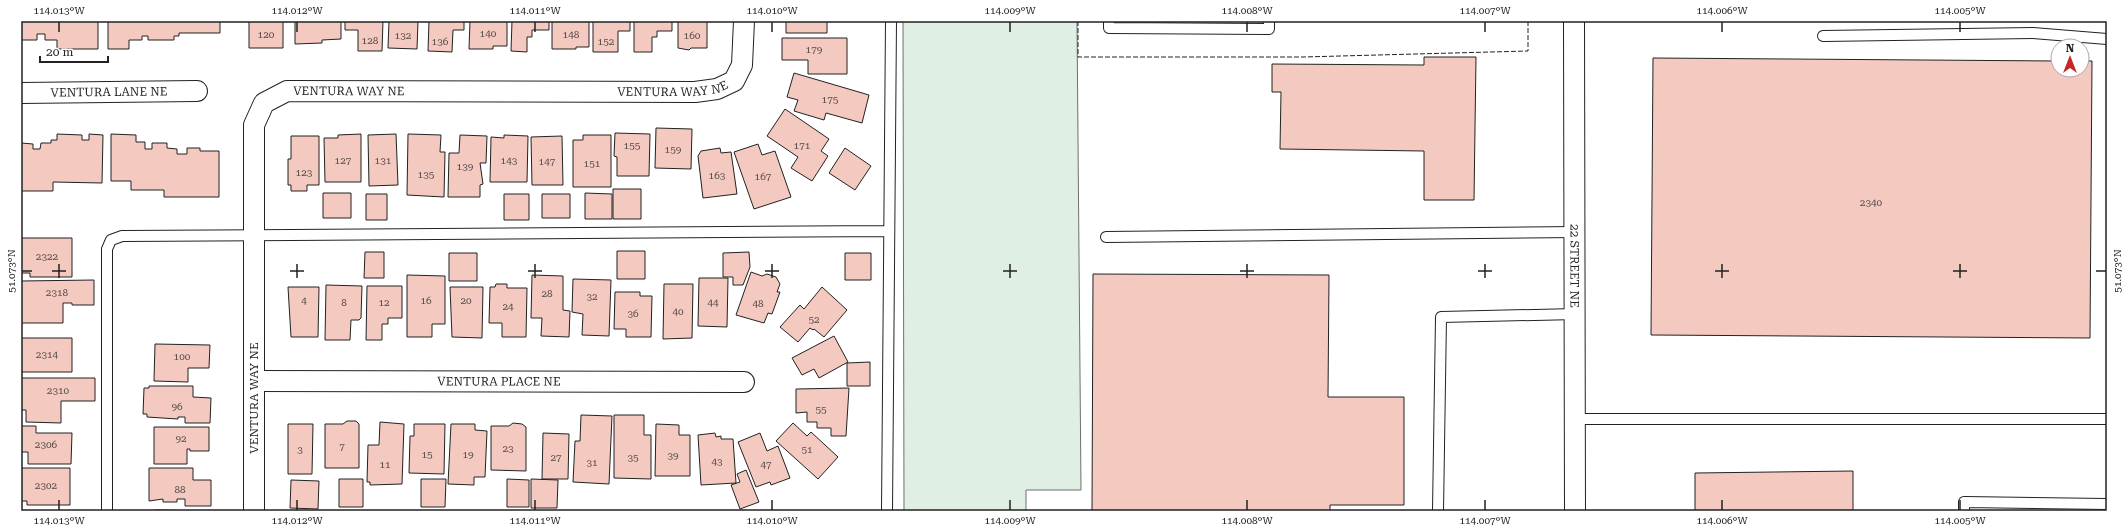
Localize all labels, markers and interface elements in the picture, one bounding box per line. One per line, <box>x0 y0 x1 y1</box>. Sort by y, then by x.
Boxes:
text: 114.013°W <box>33 5 85 16</box>
text: 114.012°W <box>271 5 323 16</box>
text: 114.011°W <box>509 5 561 16</box>
text: 114.010°W <box>746 5 798 16</box>
text: 114.009°W <box>984 5 1036 16</box>
text: 114.008°W <box>1221 5 1273 16</box>
text: 114.007°W <box>1459 5 1511 16</box>
text: 114.006°W <box>1696 5 1748 16</box>
text: 114.005°W <box>1934 5 1986 16</box>
house number: 140 <box>480 28 497 39</box>
house number: 120 <box>258 29 275 40</box>
house number: 148 <box>563 29 580 40</box>
house number: 132 <box>395 30 412 41</box>
house number: 160 <box>684 30 701 41</box>
house number: 128 <box>362 35 379 46</box>
house number: 136 <box>432 36 449 47</box>
house number: 152 <box>598 36 615 47</box>
scale bar <box>40 38 108 64</box>
north arrow <box>2050 38 2090 78</box>
text: N <box>2066 42 2075 55</box>
house number: 179 <box>806 44 823 55</box>
text: 20 m <box>46 45 73 59</box>
street label: VENTURA WAY NE <box>617 78 730 99</box>
street label: VENTURA LANE NE <box>50 84 168 100</box>
street label: VENTURA WAY NE <box>293 84 405 98</box>
house number: 175 <box>822 94 839 105</box>
house number: 155 <box>624 140 641 151</box>
house number: 171 <box>794 140 811 151</box>
house number: 159 <box>665 144 682 155</box>
house number: 127 <box>335 155 352 166</box>
house number: 131 <box>375 155 392 166</box>
house number: 143 <box>501 155 518 166</box>
house number: 147 <box>539 156 556 167</box>
house number: 151 <box>584 158 601 169</box>
house number: 139 <box>457 161 474 172</box>
house number: 123 <box>296 167 313 178</box>
house number: 135 <box>418 169 435 180</box>
house number: 163 <box>709 170 726 181</box>
house number: 167 <box>755 171 772 182</box>
house number: 2340 <box>1860 197 1883 208</box>
street label: 22 STREET NE <box>1567 224 1582 308</box>
text: 51.073°N <box>6 249 17 293</box>
text: 51.073°N <box>2112 249 2123 293</box>
house number: 2322 <box>36 251 59 262</box>
house number: 2318 <box>46 287 69 298</box>
house number: 28 <box>541 288 553 299</box>
house number: 32 <box>586 291 598 302</box>
house number: 4 <box>301 295 307 306</box>
house number: 16 <box>420 295 432 306</box>
house number: 20 <box>460 295 472 306</box>
house number: 8 <box>341 297 347 308</box>
house number: 12 <box>378 297 390 308</box>
house number: 44 <box>707 297 719 308</box>
house number: 48 <box>752 298 764 309</box>
house number: 24 <box>502 301 514 312</box>
house number: 40 <box>672 306 684 317</box>
house number: 36 <box>627 308 639 319</box>
house number: 52 <box>808 314 820 325</box>
street label: VENTURA WAY NE <box>247 342 261 454</box>
house number: 2314 <box>36 349 59 360</box>
house number: 100 <box>174 351 191 362</box>
street label: VENTURA PLACE NE <box>437 374 561 389</box>
house number: 2310 <box>47 385 70 396</box>
house number: 96 <box>171 401 183 412</box>
house number: 55 <box>815 404 827 415</box>
house number: 92 <box>175 433 187 444</box>
house number: 2306 <box>35 439 58 450</box>
house number: 7 <box>339 441 345 452</box>
house number: 23 <box>502 443 514 454</box>
house number: 3 <box>297 444 303 455</box>
house number: 51 <box>801 444 813 455</box>
house number: 15 <box>421 449 433 460</box>
house number: 19 <box>462 449 474 460</box>
house number: 39 <box>667 450 679 461</box>
house number: 27 <box>550 452 562 463</box>
house number: 35 <box>627 452 639 463</box>
house number: 43 <box>711 456 723 467</box>
house number: 31 <box>586 457 598 468</box>
house number: 11 <box>379 459 391 470</box>
house number: 47 <box>760 459 772 470</box>
house number: 2302 <box>35 480 58 491</box>
house number: 88 <box>174 484 186 495</box>
text: 114.013°W <box>33 515 85 526</box>
text: 114.012°W <box>271 515 323 526</box>
text: 114.011°W <box>509 515 561 526</box>
text: 114.010°W <box>746 515 798 526</box>
text: 114.009°W <box>984 515 1036 526</box>
text: 114.008°W <box>1221 515 1273 526</box>
text: 114.007°W <box>1459 515 1511 526</box>
text: 114.006°W <box>1696 515 1748 526</box>
text: 114.005°W <box>1934 515 1986 526</box>

